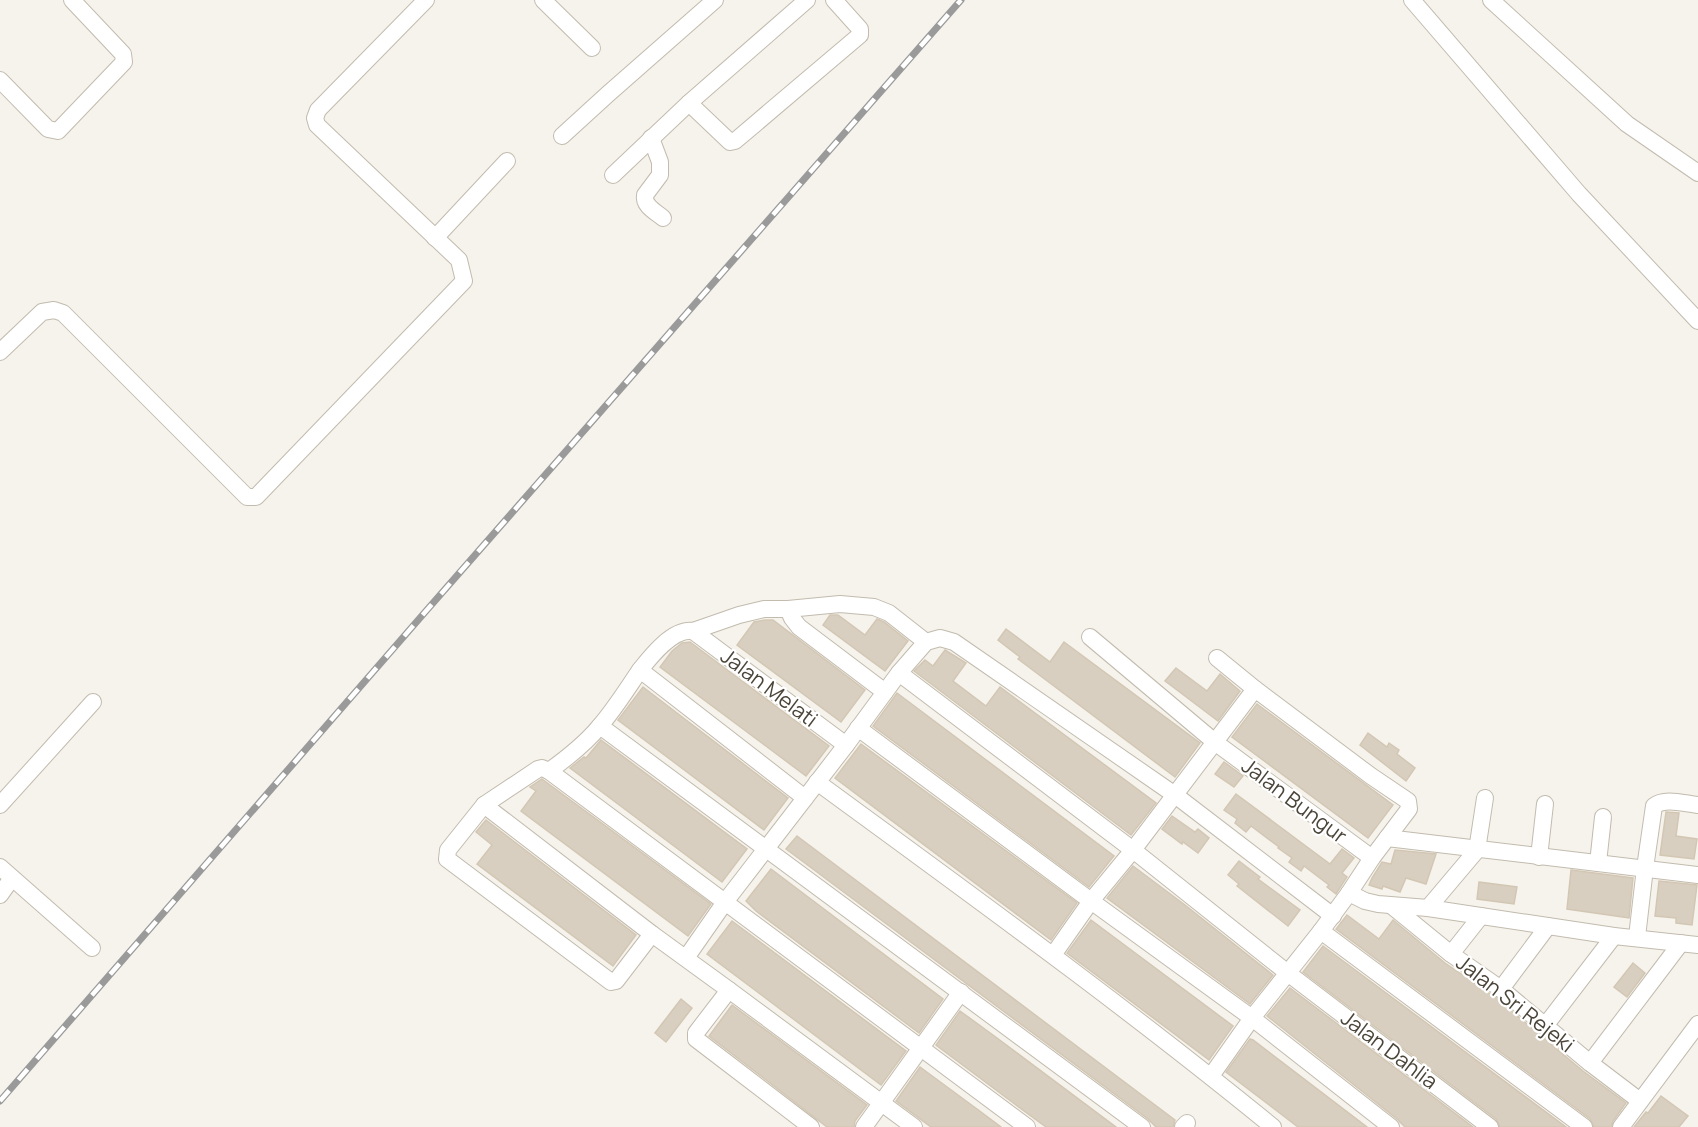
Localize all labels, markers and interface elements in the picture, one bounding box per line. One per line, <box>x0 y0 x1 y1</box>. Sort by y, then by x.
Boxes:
street label: Jalan Melati <box>715 642 824 733</box>
street label: Jalan Bungur <box>1236 751 1353 849</box>
street label: Jalan Sri Rejeki <box>1451 948 1580 1058</box>
street label: Jalan Dahlia <box>1336 1004 1444 1095</box>

